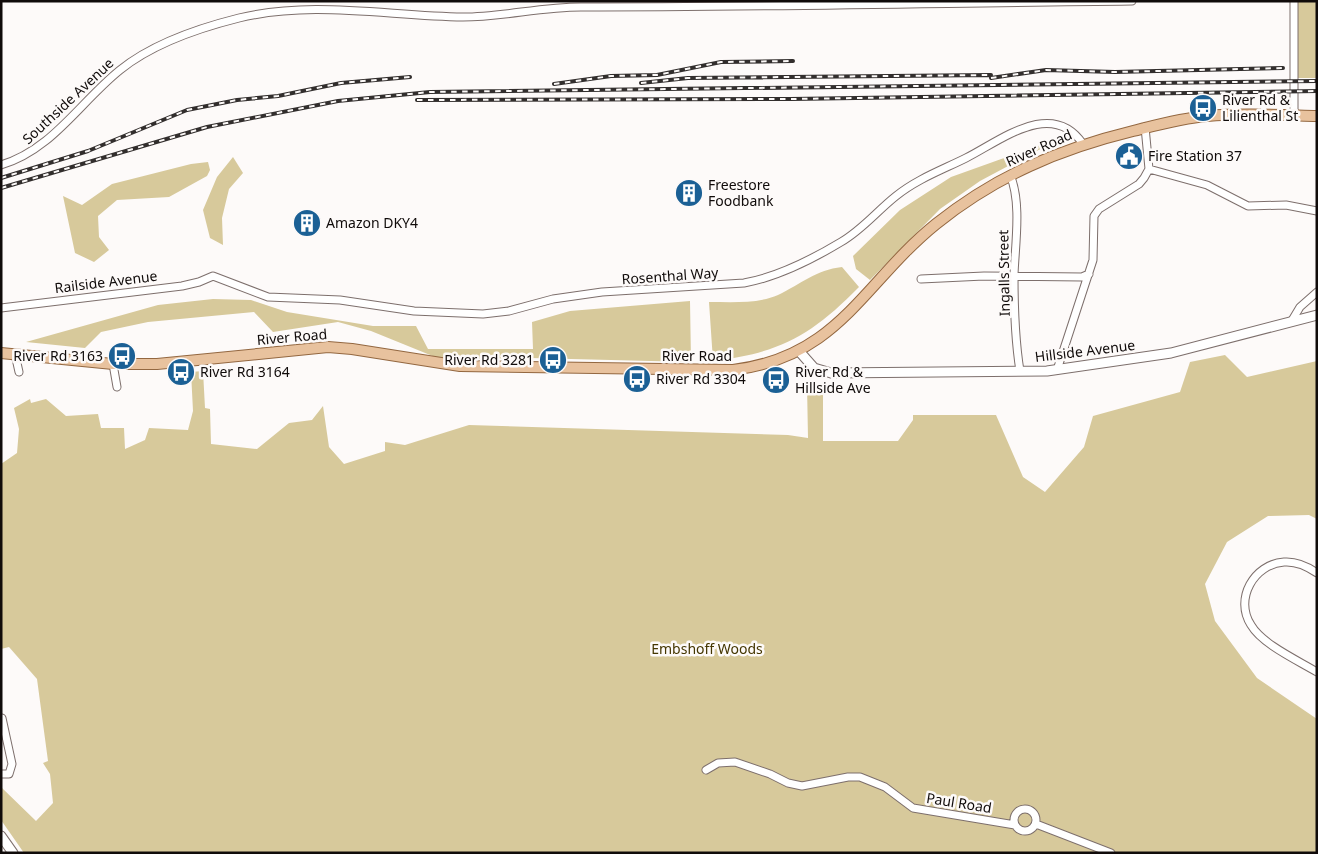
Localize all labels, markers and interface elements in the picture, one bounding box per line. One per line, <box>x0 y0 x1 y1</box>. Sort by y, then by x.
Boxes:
street label: Southside Avenue <box>18 53 117 148</box>
place label: River Rd & Lilienthal St <box>1222 90 1298 125</box>
bus stop icon: River Rd & Lilienthal St <box>1188 93 1218 123</box>
street label: River Road <box>1003 125 1075 171</box>
public building icon: Fire Station 37 <box>1114 141 1144 171</box>
place label: Fire Station 37 <box>1148 146 1242 165</box>
place label: Freestore Foodbank <box>708 175 774 210</box>
building icon: Freestore Foodbank <box>674 178 704 208</box>
building icon: Amazon DKY4 <box>292 208 322 238</box>
place label: Amazon DKY4 <box>326 213 418 232</box>
street label: Ingalls Street <box>993 230 1014 316</box>
street label: Rosenthal Way <box>621 263 720 288</box>
street label: Railside Avenue <box>53 266 159 297</box>
street label: River Road <box>256 324 328 349</box>
street label: Hillside Avenue <box>1034 335 1136 366</box>
bus stop icon: River Rd 3163 <box>107 341 137 371</box>
bus stop icon: River Rd 3281 <box>538 345 568 375</box>
place label: River Rd 3163 <box>13 346 103 365</box>
street label: River Road <box>662 346 732 365</box>
place label: River Rd 3281 <box>444 350 534 369</box>
bus stop icon: River Rd 3164 <box>166 357 196 387</box>
place label: River Rd 3164 <box>200 362 290 381</box>
place label: River Rd & Hillside Ave <box>795 362 871 397</box>
bus stop icon: River Rd 3304 <box>622 364 652 394</box>
bus stop icon: River Rd & Hillside Ave <box>761 365 791 395</box>
place label: River Rd 3304 <box>656 369 746 388</box>
park label: Embshoff Woods <box>651 639 763 658</box>
street label: Paul Road <box>925 788 993 817</box>

